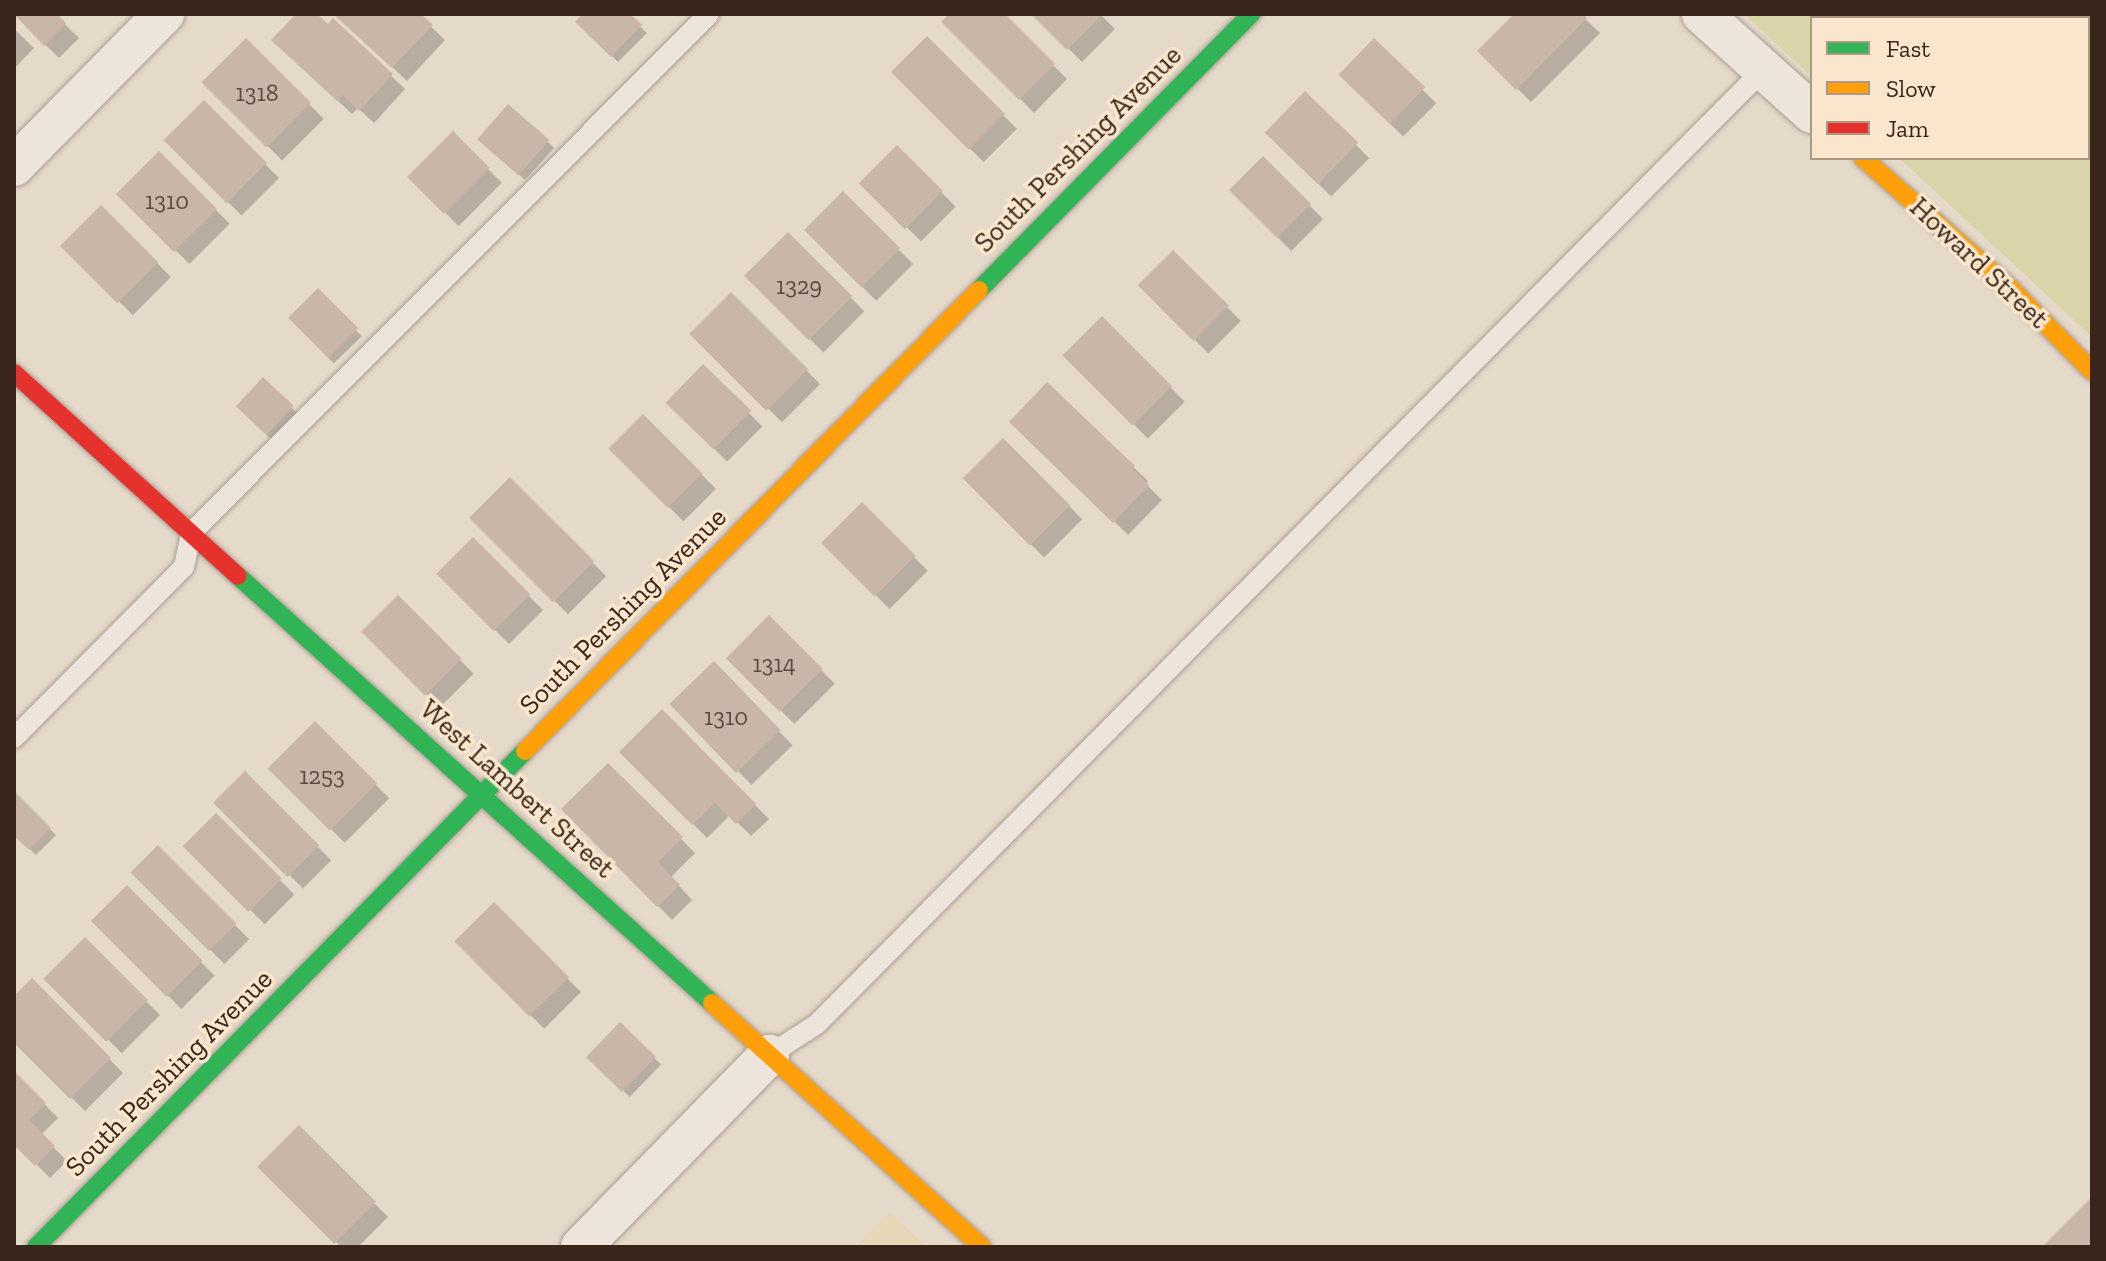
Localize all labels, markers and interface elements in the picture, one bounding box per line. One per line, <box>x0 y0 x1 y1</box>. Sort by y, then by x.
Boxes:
legend <box>1810 16 2090 160</box>
text: Fast <box>1886 34 1930 63</box>
street label: South Pershing Avenue <box>967 38 1189 260</box>
text: Slow <box>1886 74 1936 103</box>
house number: 1318 <box>235 79 279 107</box>
text: Jam <box>1886 114 1929 143</box>
house number: 1310 <box>145 187 189 215</box>
street label: Howard Street <box>1903 190 2055 336</box>
house number: 1329 <box>776 272 822 300</box>
street label: South Pershing Avenue <box>512 500 734 722</box>
house number: 1314 <box>752 650 796 678</box>
street label: West Lambert Street <box>413 693 621 885</box>
house number: 1310 <box>704 703 748 731</box>
house number: 1253 <box>299 762 345 790</box>
street label: South Pershing Avenue <box>58 962 280 1184</box>

